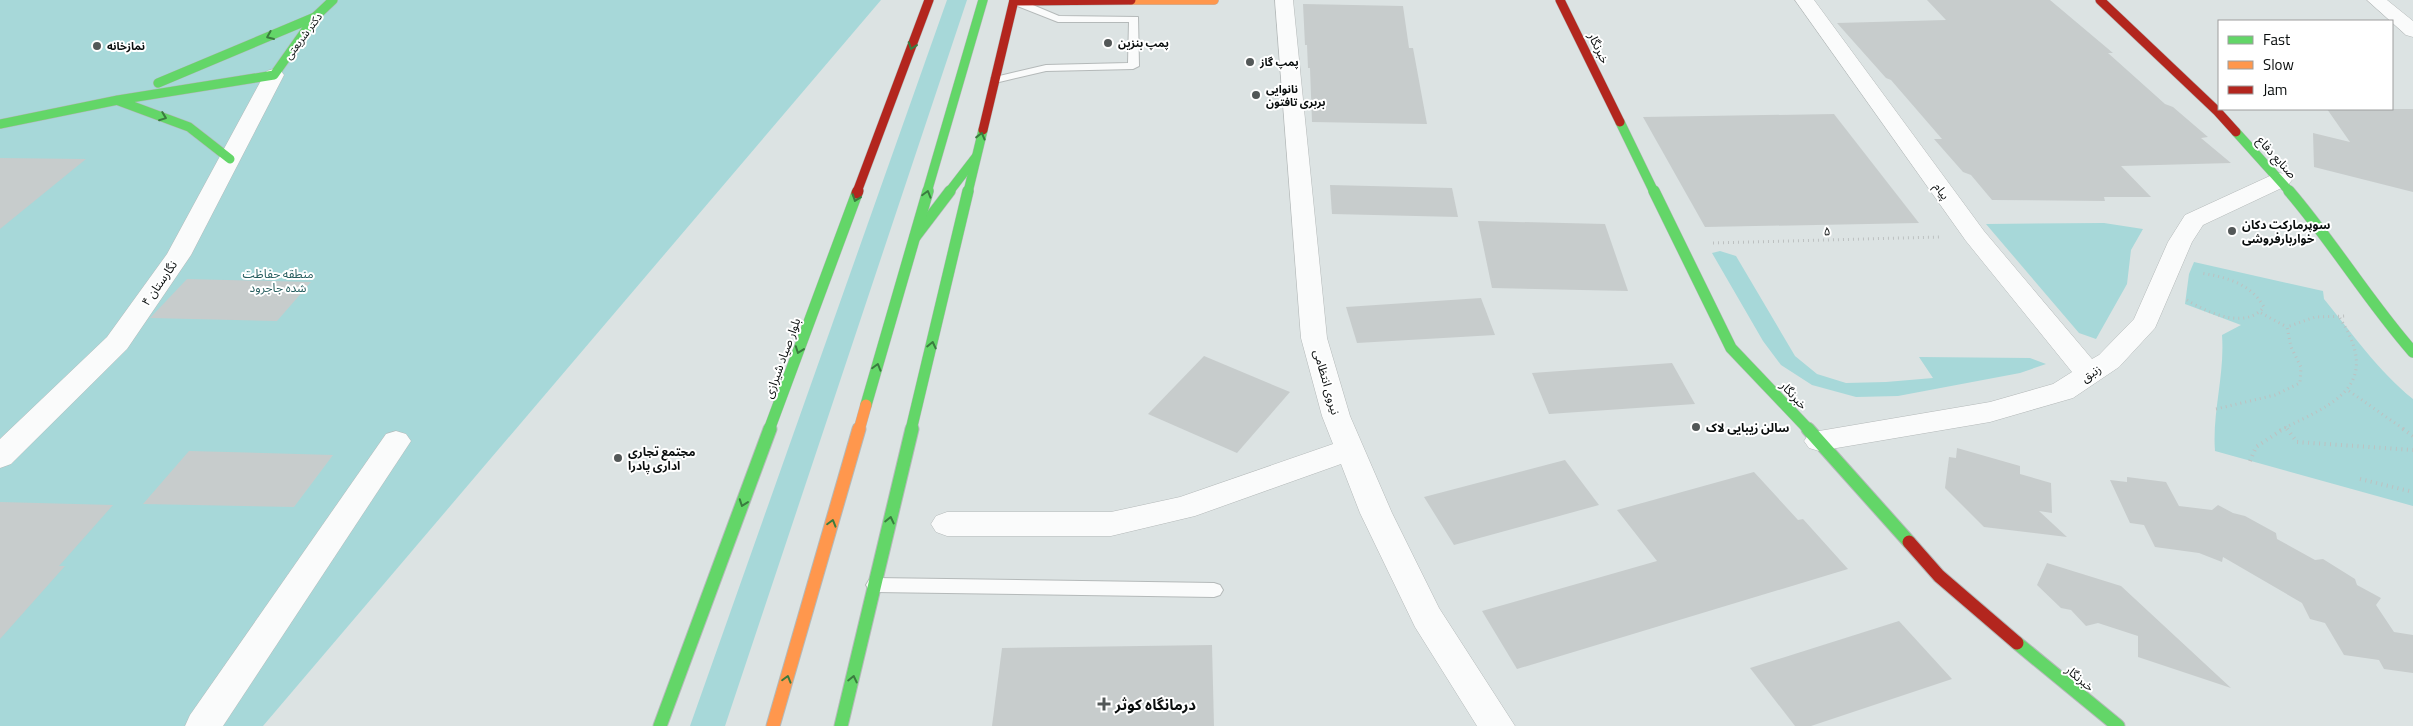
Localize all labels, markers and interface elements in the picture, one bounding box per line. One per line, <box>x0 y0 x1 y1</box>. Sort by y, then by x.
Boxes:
street label: دکتر شریعتی <box>280 9 326 63</box>
legend <box>2218 20 2393 110</box>
street label: خبرنگار <box>1583 28 1615 67</box>
text: Fast <box>2263 28 2291 51</box>
one-way arrow <box>266 29 275 40</box>
place label: پمپ بنزین <box>1118 35 1169 51</box>
marker: پمپ بنزین <box>1102 37 1114 49</box>
place label: نمازخانه <box>107 38 145 54</box>
marker: نمازخانه <box>91 40 103 52</box>
one-way arrow <box>908 41 918 50</box>
text: Slow <box>2263 53 2294 76</box>
place label: پمپ گاز <box>1259 54 1299 70</box>
marker: پمپ گاز <box>1244 56 1256 68</box>
text: Jam <box>2263 78 2287 101</box>
place label: نانوایی بربری تافتون <box>1266 81 1325 110</box>
marker: نانوایی بربری تافتون <box>1250 89 1262 101</box>
one-way arrow <box>159 111 167 121</box>
street label: صنایع دفاع <box>2253 131 2301 183</box>
one-way arrow <box>975 132 986 141</box>
street label: پیام <box>1929 178 1955 204</box>
one-way arrow <box>921 190 931 199</box>
one-way arrow <box>852 193 862 202</box>
place label: سوپرمارکت دکان خواربارفروشی <box>2242 215 2330 248</box>
street label: ۵ <box>1823 221 1831 241</box>
marker: سوپرمارکت دکان خواربارفروشی <box>2226 225 2238 237</box>
street label: نگارستان ۴ <box>136 256 182 310</box>
park label: منطقه حفاظت شده جاجرود <box>242 264 314 297</box>
street label: بلوار صیاد شیرازی <box>759 315 805 401</box>
one-way arrow <box>926 341 937 350</box>
one-way arrow <box>795 346 805 354</box>
street label: نیروی انتظامی <box>1309 347 1345 417</box>
street label: زنبق <box>2077 359 2105 387</box>
one-way arrow <box>871 363 882 371</box>
street label: خبرنگار <box>1775 376 1812 413</box>
place label: سالن زیبایی لاک <box>1706 418 1789 437</box>
marker: سالن زیبایی لاک <box>1690 421 1702 433</box>
place label: مجتمع تجاری اداری پادرا <box>628 442 695 475</box>
marker: مجتمع تجاری اداری پادرا <box>612 452 624 464</box>
one-way arrow <box>739 498 749 507</box>
one-way arrow <box>884 516 895 525</box>
one-way arrow <box>826 519 837 527</box>
street label: خبرنگار <box>2061 660 2099 696</box>
one-way arrow <box>847 674 858 683</box>
one-way arrow <box>781 676 791 684</box>
place label: درمانگاه کوثر <box>1114 693 1196 716</box>
marker: درمانگاه کوثر <box>1097 697 1111 711</box>

